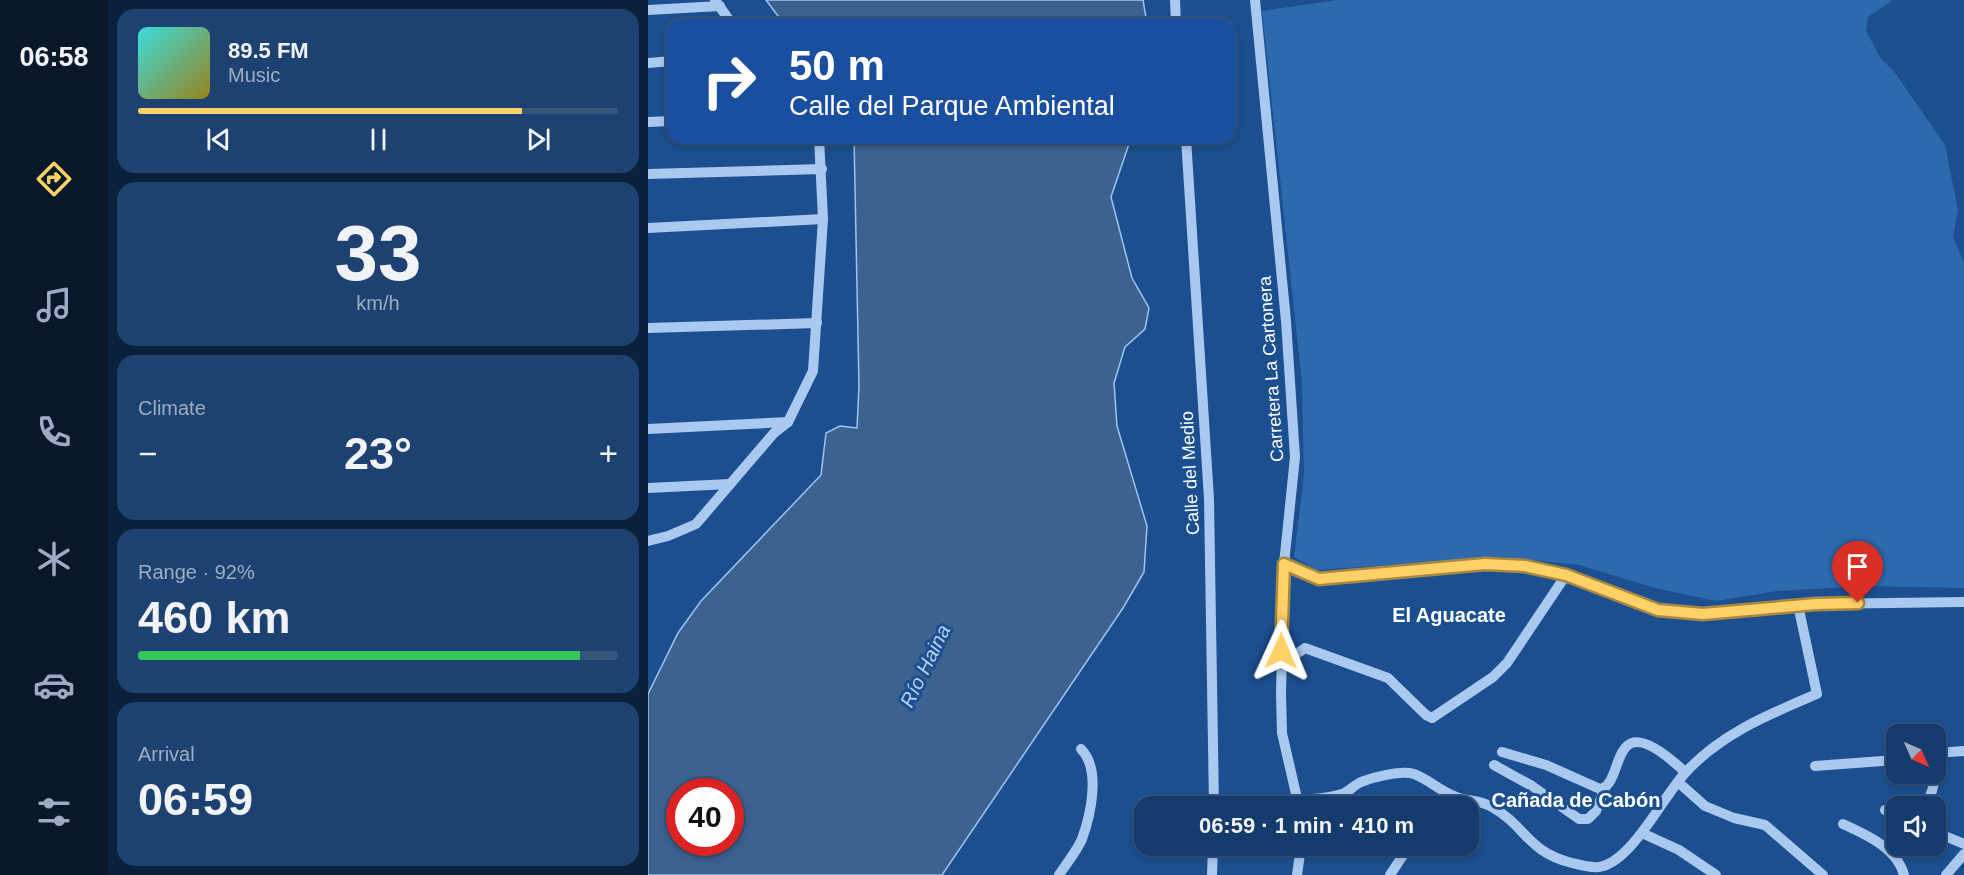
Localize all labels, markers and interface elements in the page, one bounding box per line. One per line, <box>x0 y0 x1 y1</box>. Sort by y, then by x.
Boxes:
text: 89.5 FM <box>228 38 309 63</box>
text: 06:58 <box>19 42 89 72</box>
icon: right <box>690 42 768 120</box>
text: 50 m <box>789 42 885 89</box>
text: Music <box>228 64 280 86</box>
text: Calle del Parque Ambiental <box>789 91 1115 121</box>
icon: previous <box>202 123 235 156</box>
icon: pause <box>362 123 395 156</box>
icon: next <box>522 123 555 156</box>
icon: directions <box>33 158 75 200</box>
text: 33 <box>335 209 421 297</box>
street label: Carretera La Cartonera <box>1254 274 1287 463</box>
icon: music <box>33 284 75 326</box>
text: km/h <box>356 292 400 314</box>
text: Climate <box>138 397 206 419</box>
icon: phone <box>33 411 75 453</box>
street label: Calle del Medio <box>1177 411 1203 535</box>
text: 23° <box>344 428 412 479</box>
text: − <box>138 435 157 472</box>
text: + <box>599 435 618 472</box>
icon: climate <box>33 538 75 580</box>
pin <box>1832 541 1883 603</box>
icon: arrive <box>1841 550 1874 583</box>
text: Range · 92% <box>138 561 255 583</box>
text: 460 km <box>138 592 291 643</box>
district label: El Aguacate <box>1392 604 1506 626</box>
position arrow <box>1249 619 1313 683</box>
water label: Río Haina <box>896 621 954 711</box>
icon: car <box>33 664 75 706</box>
north arrow <box>1886 724 1946 784</box>
map controls <box>1886 724 1946 856</box>
text: Arrival <box>138 743 195 765</box>
text: 06:59 <box>138 774 253 825</box>
speed limit sign: 40 <box>666 778 744 856</box>
district label: Cañada de Cabón <box>1492 789 1660 811</box>
icon: filters <box>33 791 75 833</box>
button: sound <box>1886 796 1946 856</box>
text: 06:59 · 1 min · 410 m <box>1199 813 1414 838</box>

